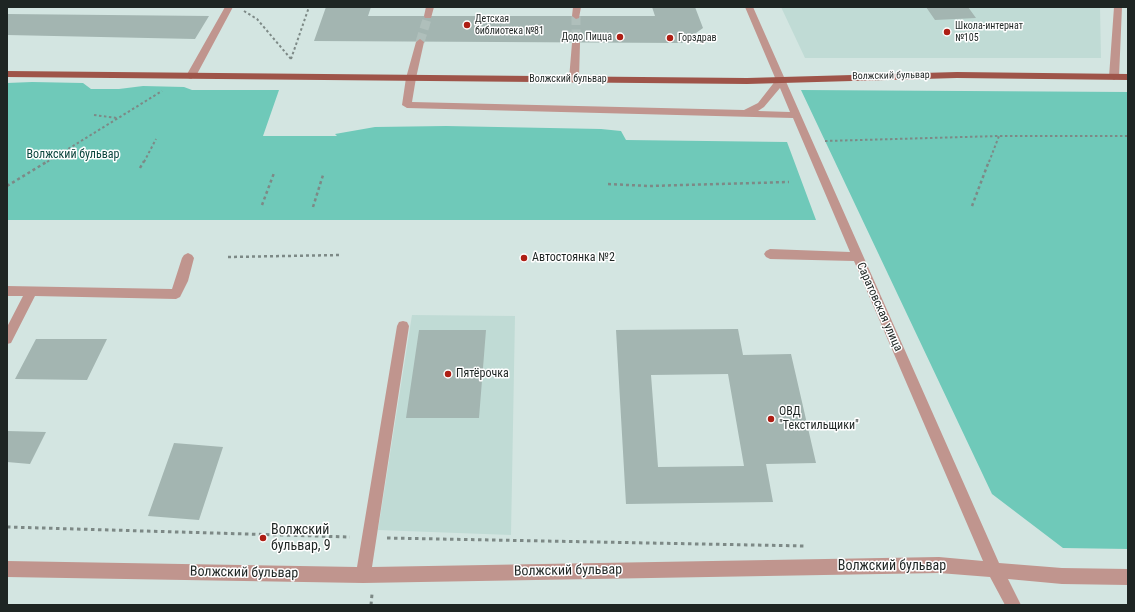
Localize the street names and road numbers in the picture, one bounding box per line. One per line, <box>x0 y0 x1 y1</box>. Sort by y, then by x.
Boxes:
street label: Волжский бульвар <box>852 69 930 83</box>
street label: Волжский бульвар <box>529 73 607 85</box>
street label: Саратовская улица <box>853 260 905 354</box>
street label: Волжский бульвар <box>838 558 946 574</box>
street label: Волжский бульвар <box>514 562 622 580</box>
street label: Волжский бульвар <box>190 564 298 582</box>

